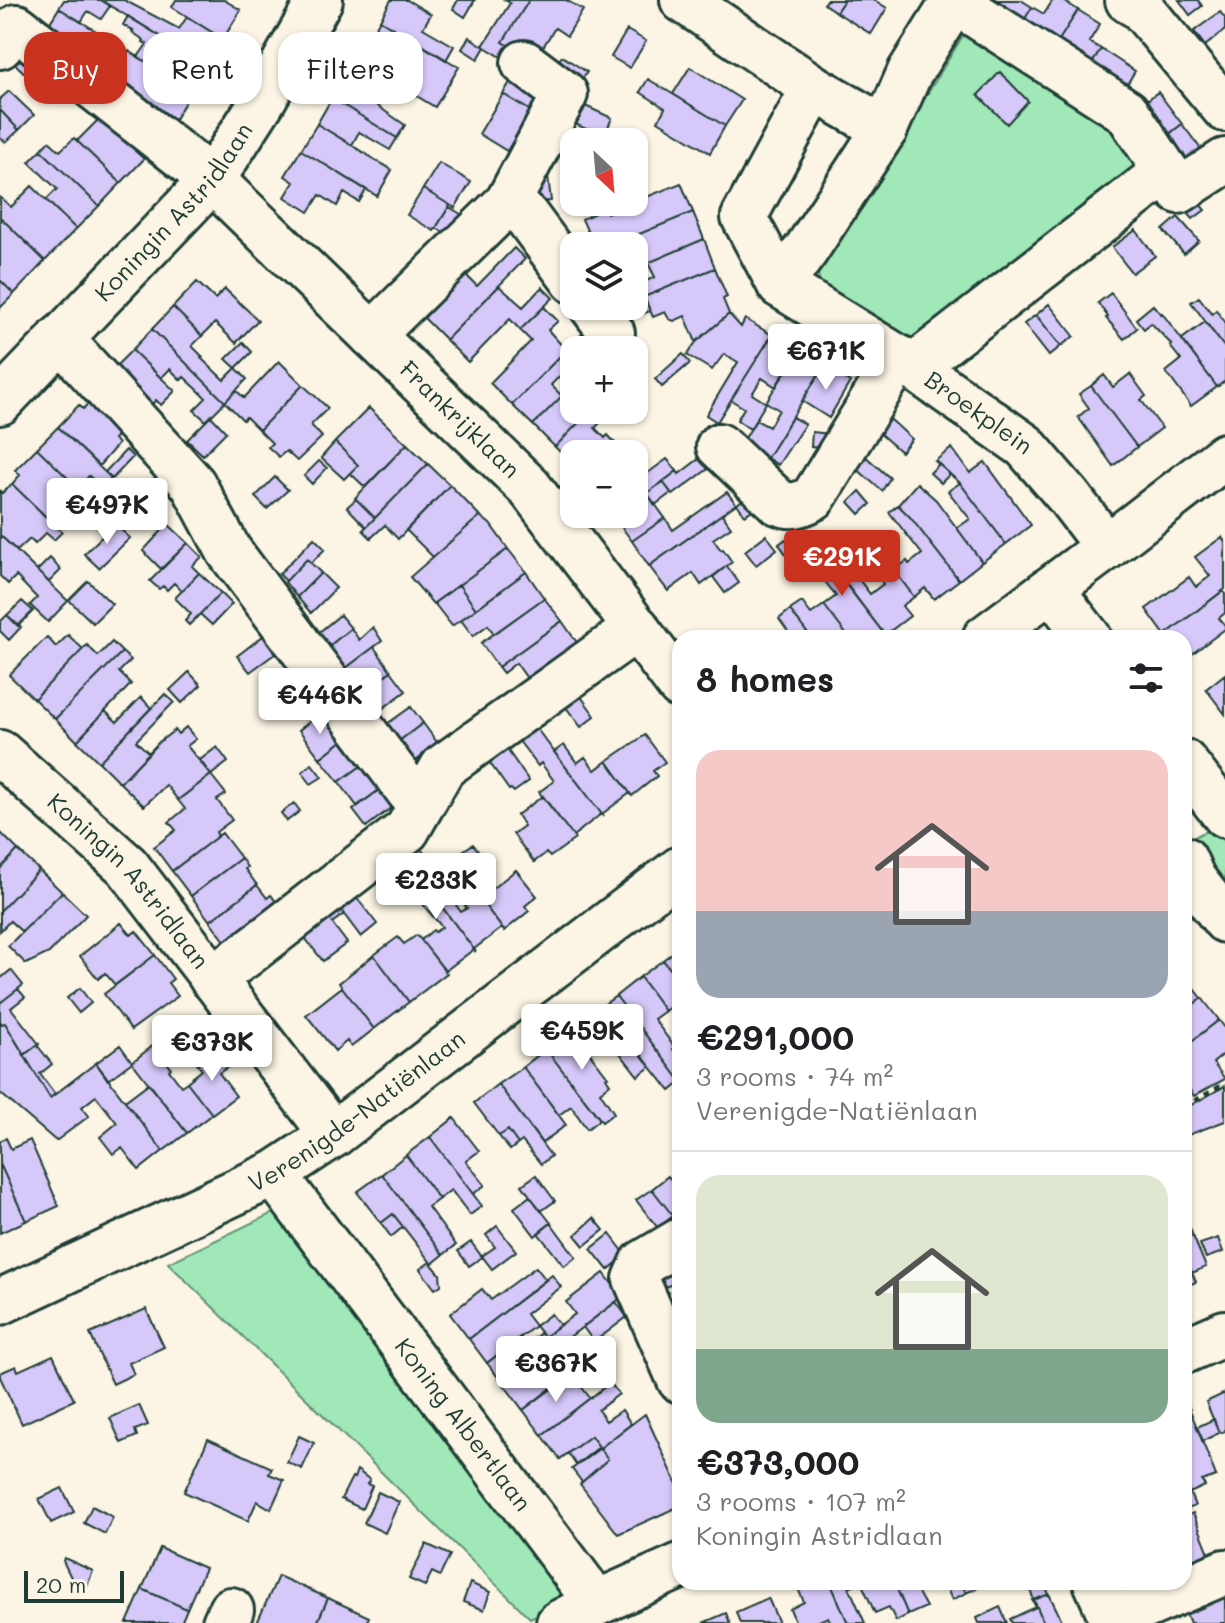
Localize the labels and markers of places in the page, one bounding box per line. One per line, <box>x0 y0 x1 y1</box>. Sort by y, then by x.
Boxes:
pin: €671K <box>770 324 882 392</box>
pin: €497K <box>51 478 163 546</box>
pin: €291K <box>786 530 898 598</box>
pin: €446K <box>264 668 376 736</box>
pin: €233K <box>380 853 492 921</box>
pin: €459K <box>526 1004 638 1072</box>
pin: €373K <box>156 1015 268 1083</box>
pin: €367K <box>500 1336 612 1404</box>

